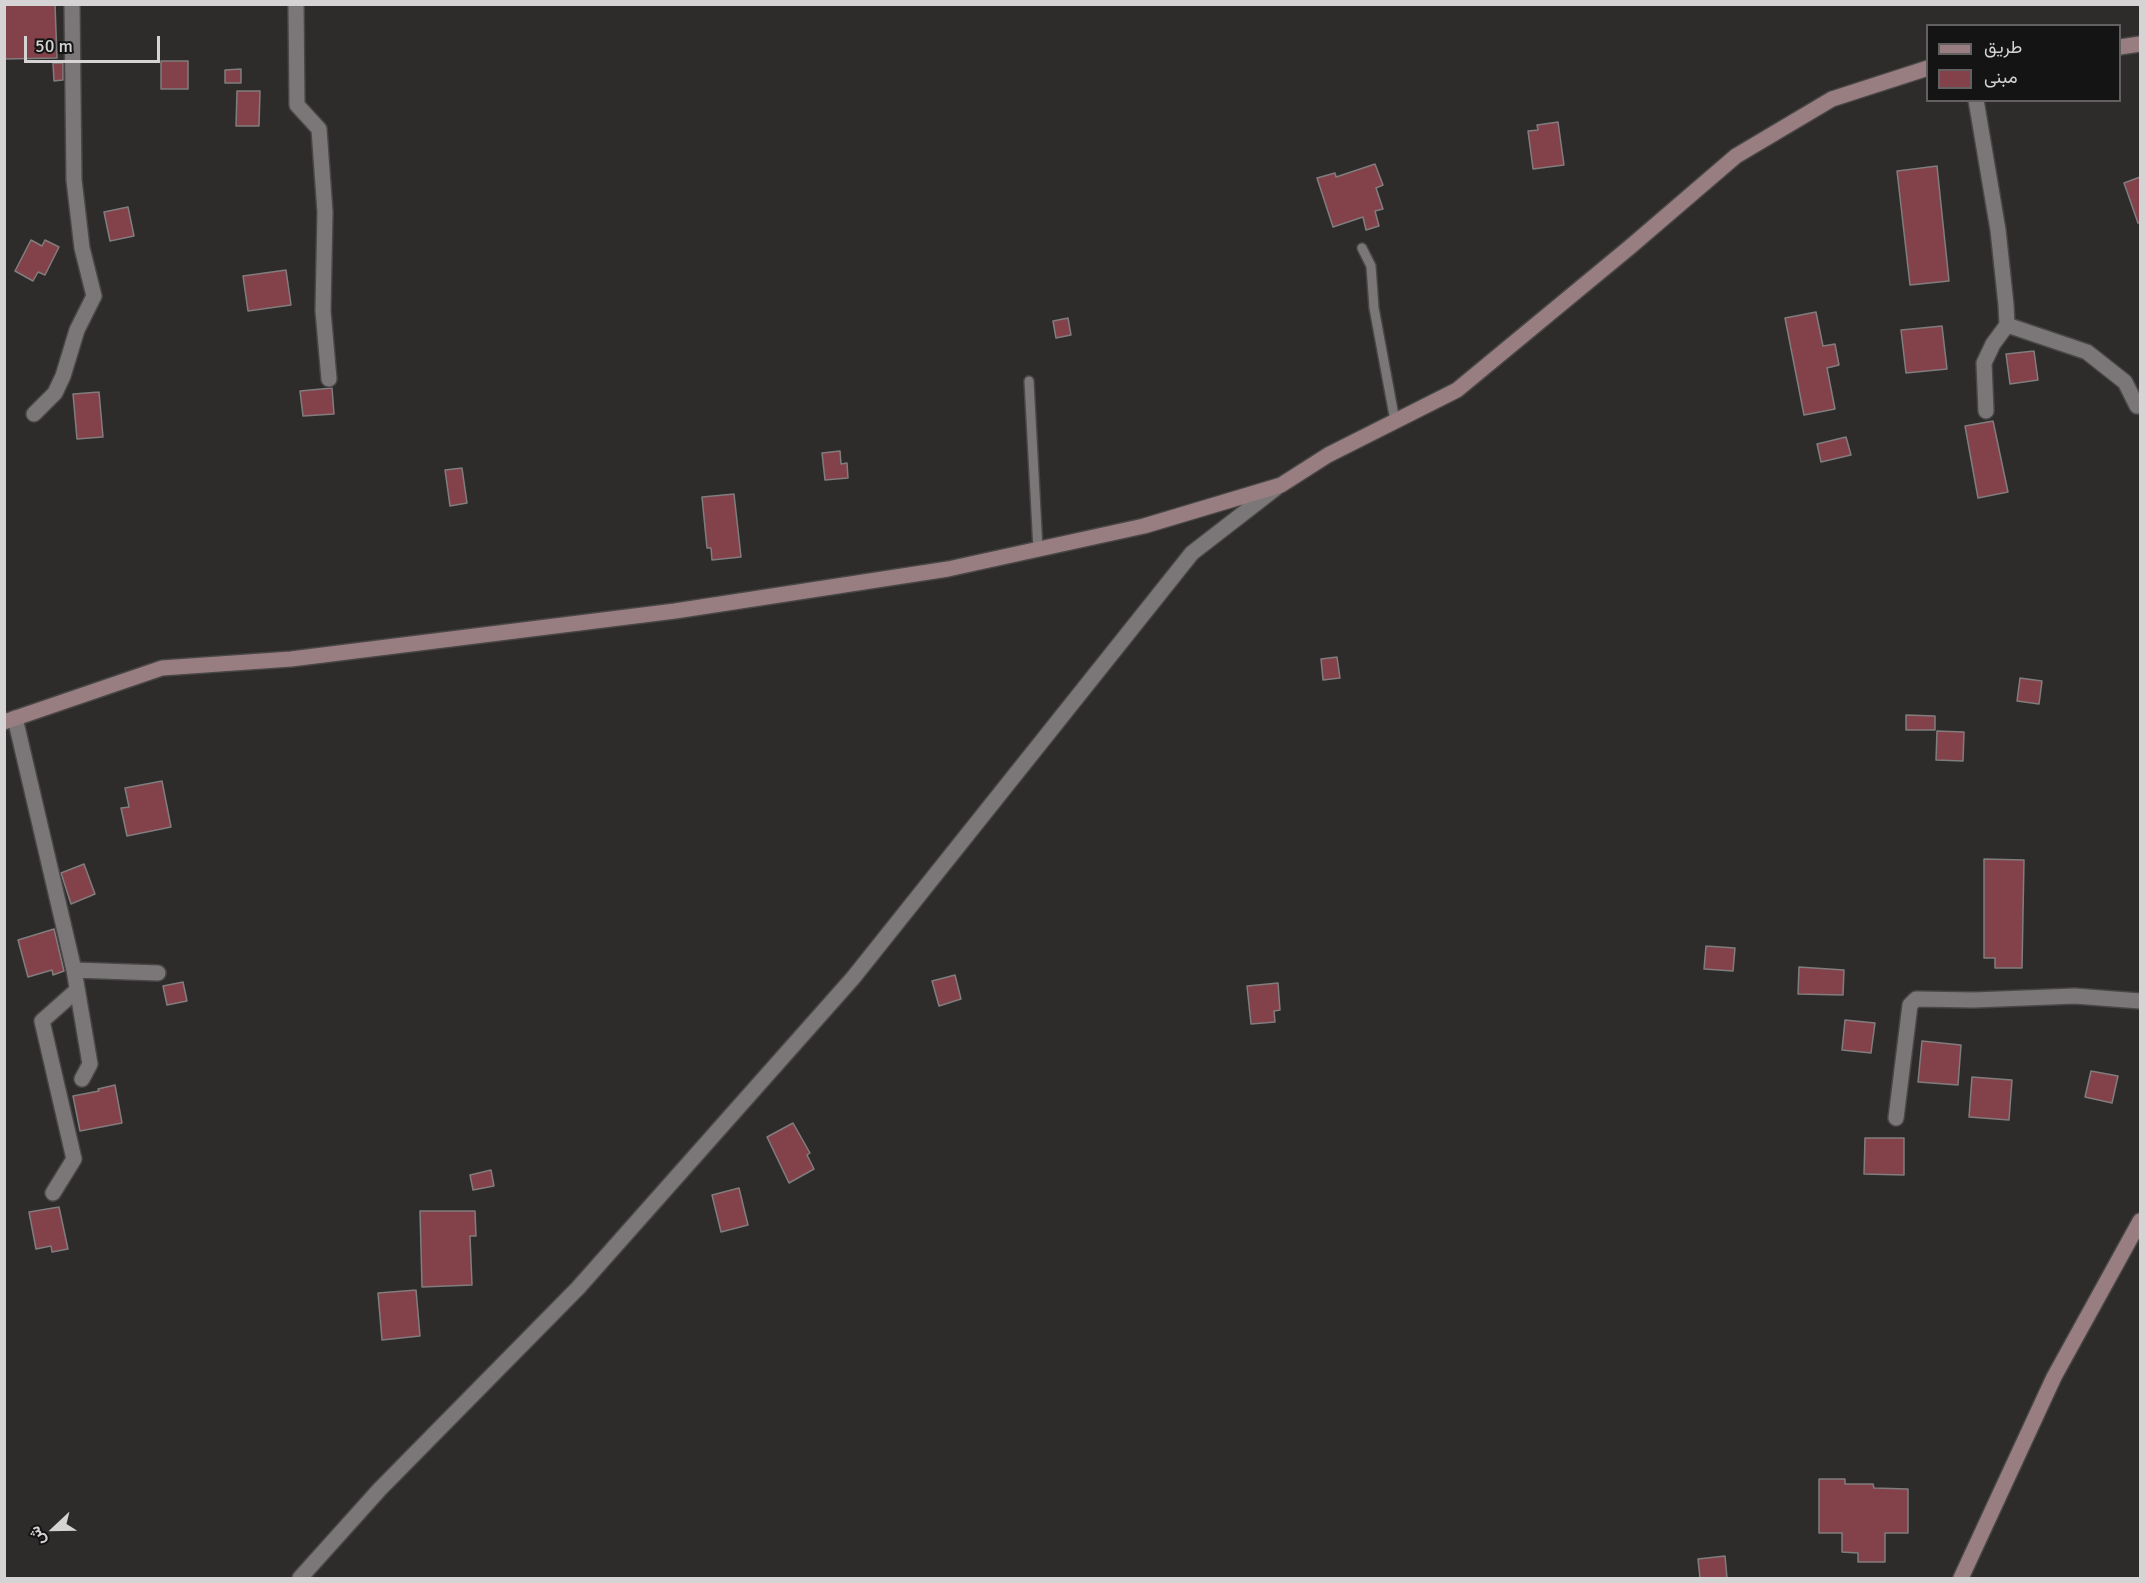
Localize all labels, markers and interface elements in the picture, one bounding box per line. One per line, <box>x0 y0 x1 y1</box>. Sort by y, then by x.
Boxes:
scale bar <box>27 24 164 62</box>
legend <box>1926 24 2121 102</box>
text: 50 m <box>35 35 73 57</box>
text: طريق <box>1984 36 2022 58</box>
text: مبنى <box>1984 66 2018 88</box>
north arrow <box>24 1499 84 1559</box>
text: ش <box>24 1523 50 1548</box>

